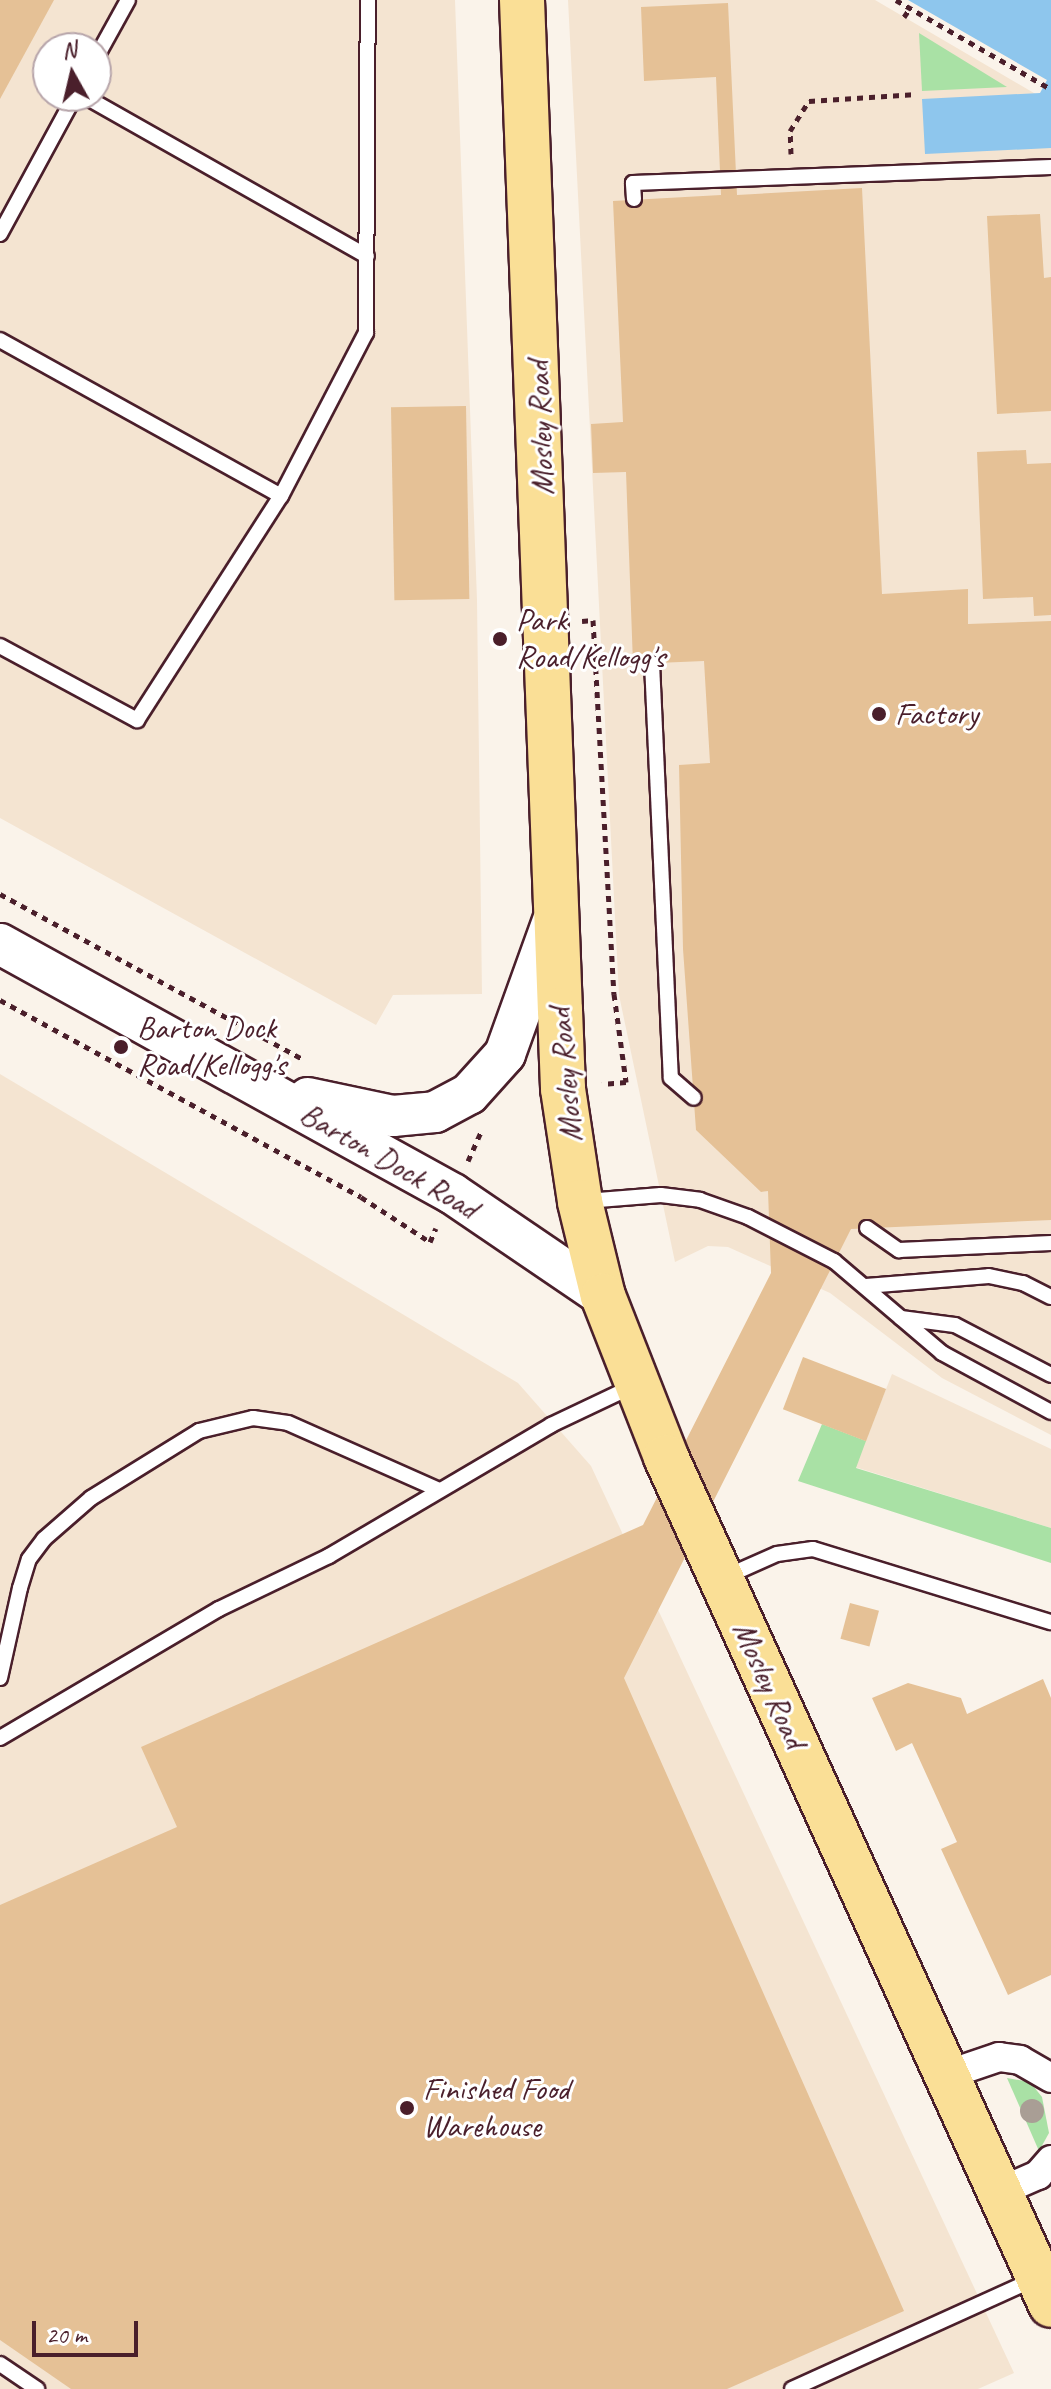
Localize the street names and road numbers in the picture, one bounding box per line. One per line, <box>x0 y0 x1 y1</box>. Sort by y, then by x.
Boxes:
street label: Mosley Road <box>519 361 563 495</box>
street label: Mosley Road <box>541 1007 591 1143</box>
street label: Barton Dock Road <box>293 1094 485 1228</box>
street label: Mosley Road <box>724 1616 814 1754</box>

